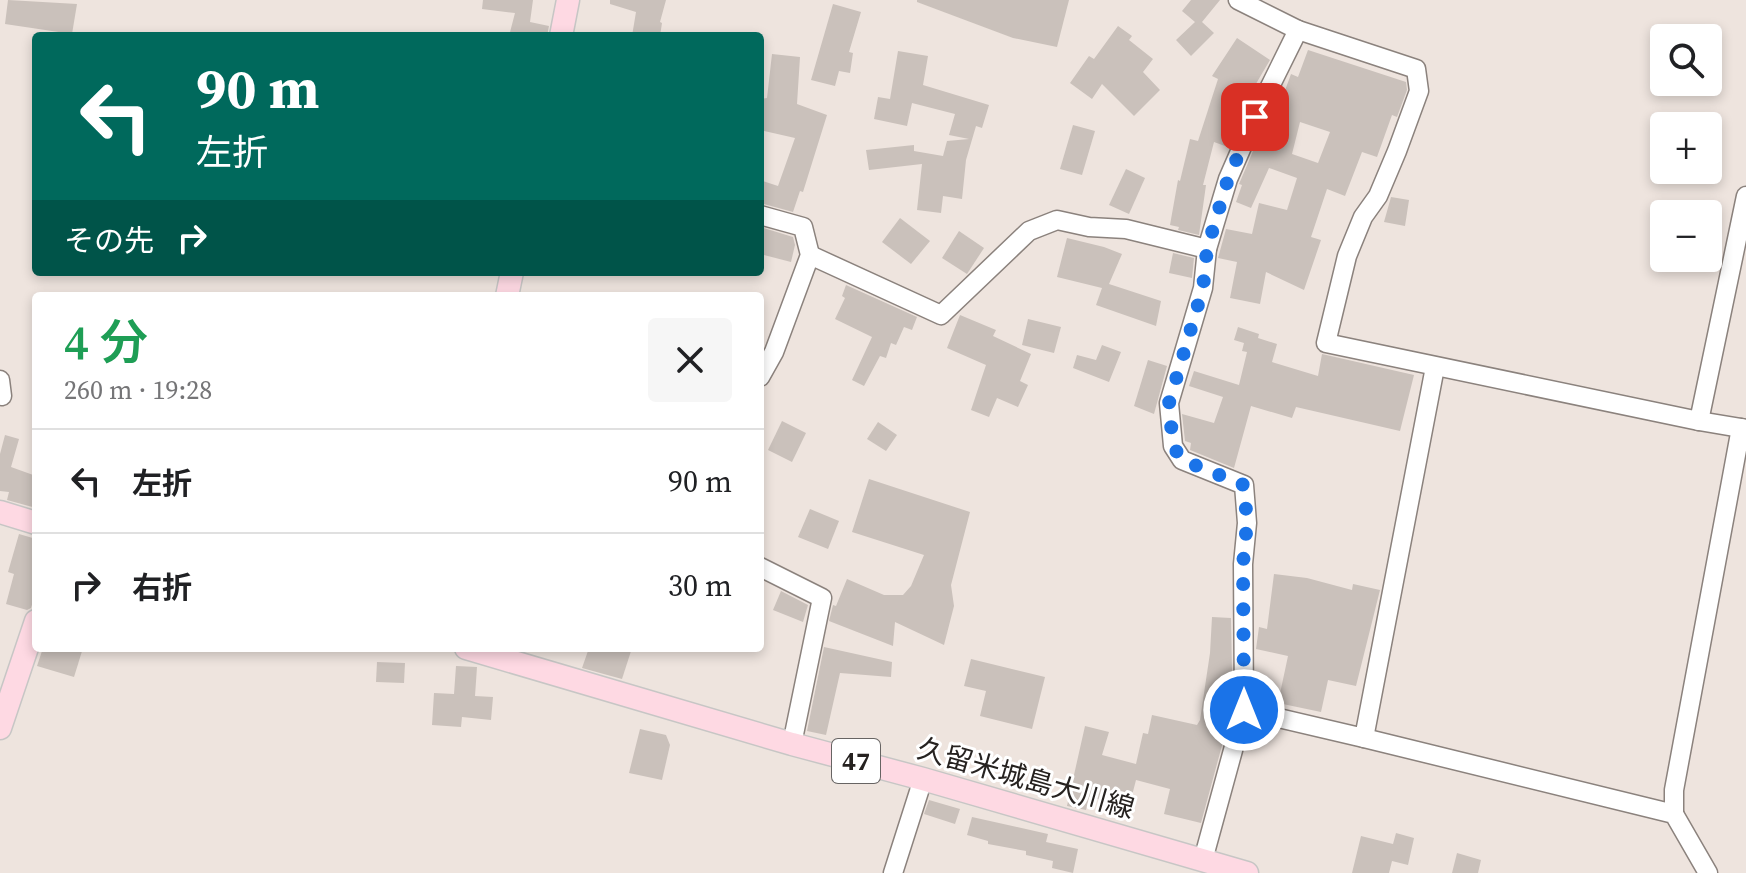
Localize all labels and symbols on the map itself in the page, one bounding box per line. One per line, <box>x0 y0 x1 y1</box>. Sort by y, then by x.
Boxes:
pin <box>1221 83 1289 151</box>
position arrow <box>1202 668 1286 752</box>
street label: 久留米城島大川線 <box>913 729 1139 827</box>
road number: 47 <box>832 739 880 783</box>

